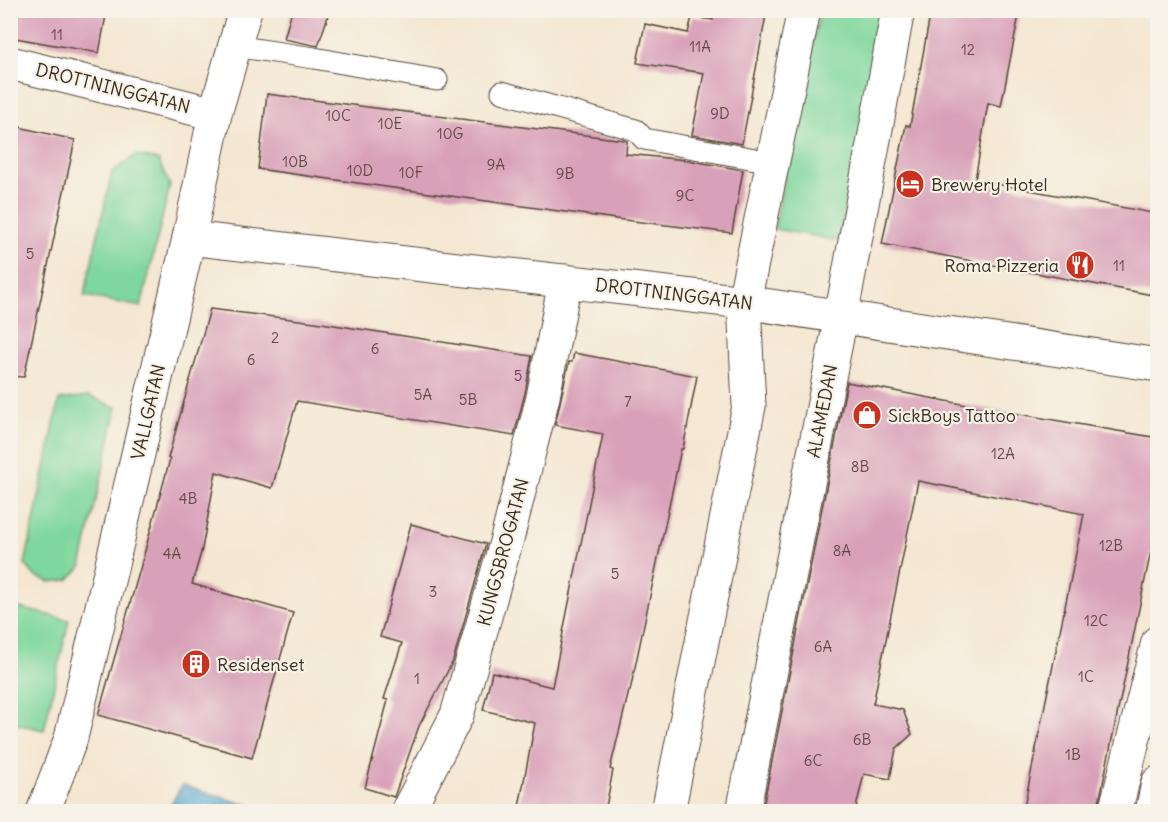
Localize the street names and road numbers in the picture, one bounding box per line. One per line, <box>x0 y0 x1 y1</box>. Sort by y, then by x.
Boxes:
street label: DROTTNINGGATAN <box>33 58 193 118</box>
street label: DROTTNINGGATAN <box>594 273 754 315</box>
street label: VALLGATAN <box>126 362 170 462</box>
street label: ALAMEDAN <box>802 362 842 460</box>
street label: KUNGSBROGATAN <box>472 476 534 628</box>

